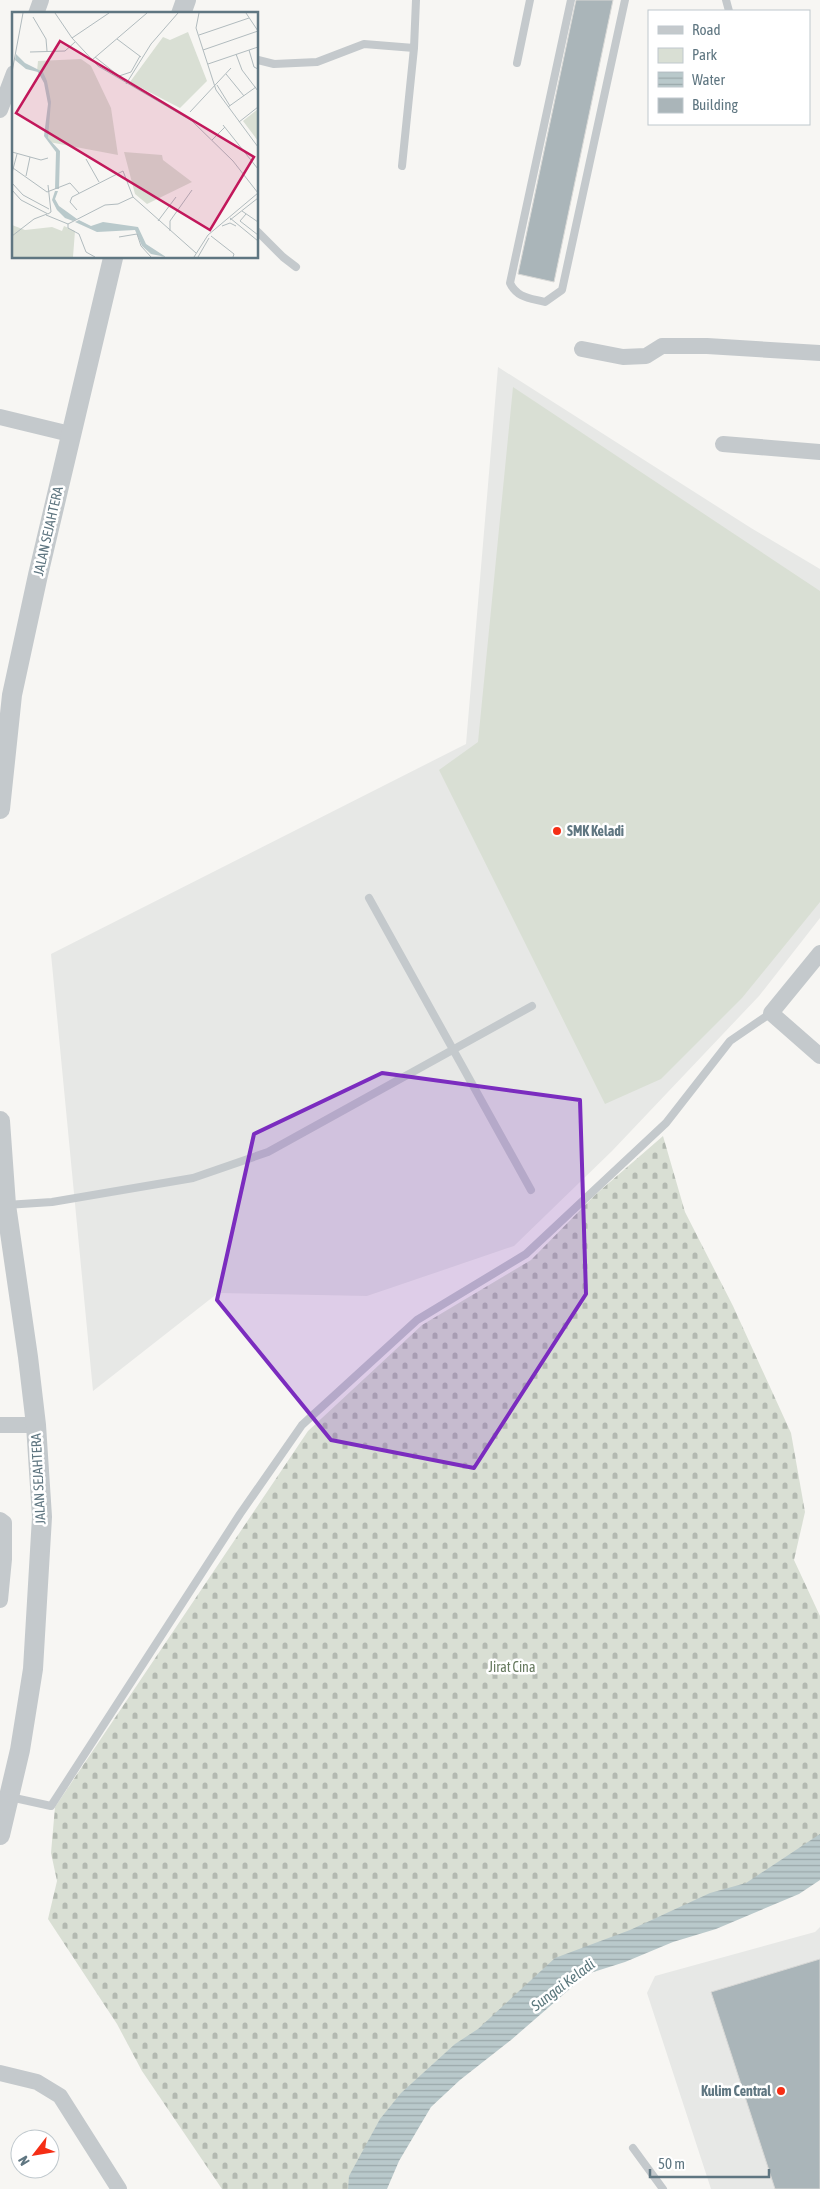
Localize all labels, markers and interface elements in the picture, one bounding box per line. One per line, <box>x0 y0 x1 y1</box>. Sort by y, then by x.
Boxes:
legend <box>648 10 810 125</box>
inset map <box>12 12 259 259</box>
text: Road <box>692 21 721 38</box>
text: Park <box>692 46 717 63</box>
text: Water <box>692 71 725 88</box>
text: Building <box>692 96 738 113</box>
street label: JALAN SEJAHTERA <box>30 485 66 577</box>
place label: SMK Keladi <box>567 823 624 839</box>
marker: SMK Keladi <box>551 825 563 837</box>
street label: JALAN SEJAHTERA <box>28 1433 48 1525</box>
park label: Jirat Cina <box>489 1659 535 1675</box>
water label: Sungai Keladi <box>527 1955 598 2015</box>
place label: Kulim Central <box>701 2083 771 2099</box>
marker: Kulim Central <box>775 2085 787 2097</box>
north arrow <box>10 2129 60 2179</box>
scale bar <box>650 2146 769 2178</box>
text: N <box>15 2153 33 2168</box>
text: 50 m <box>658 2155 685 2172</box>

